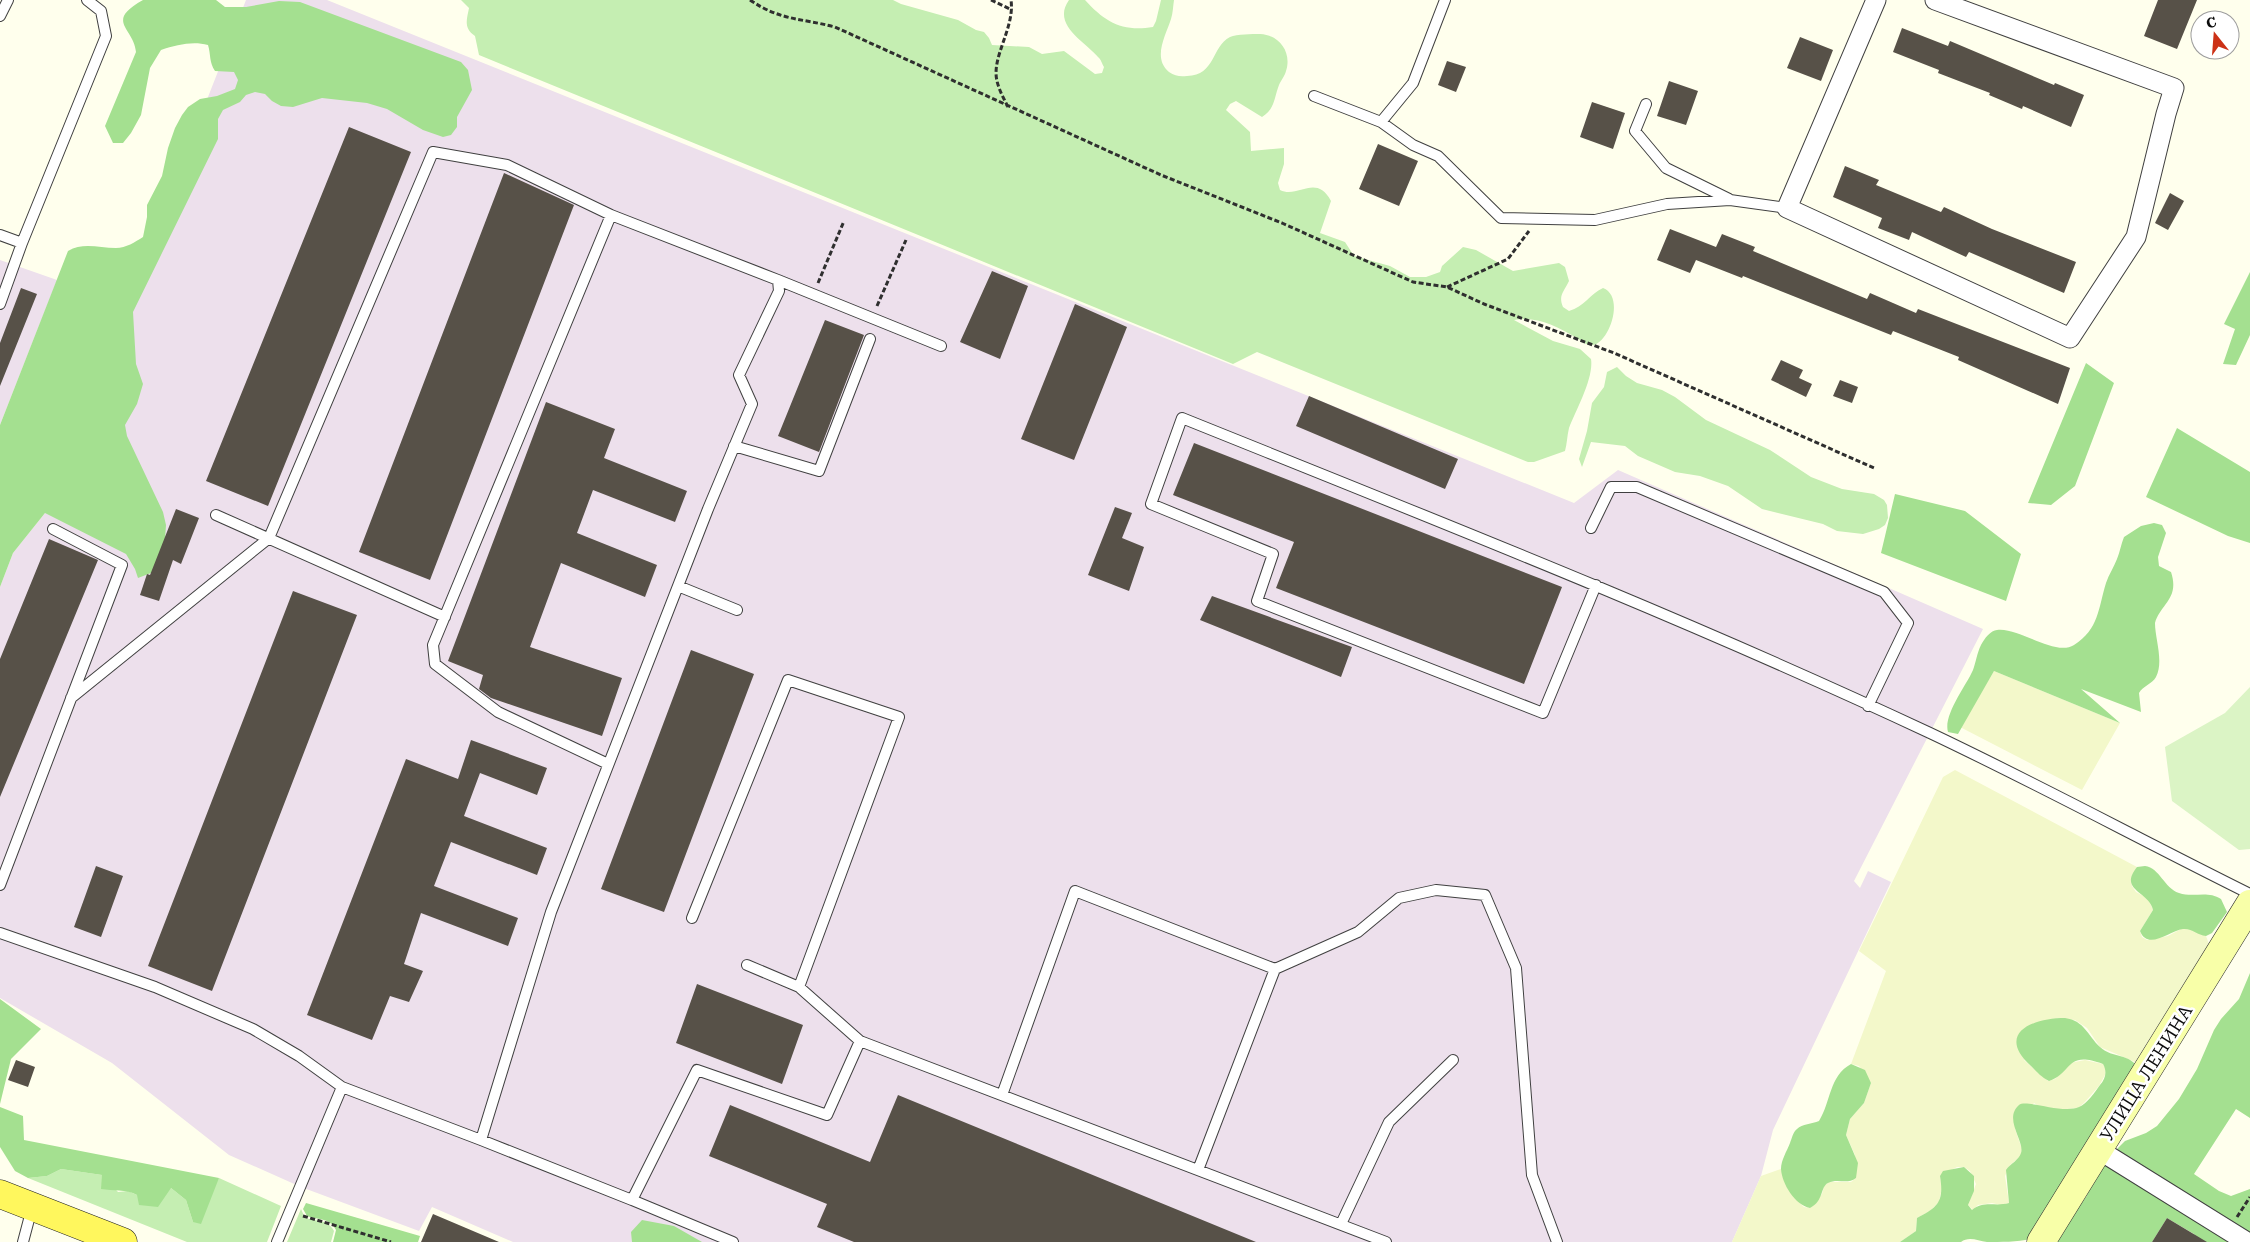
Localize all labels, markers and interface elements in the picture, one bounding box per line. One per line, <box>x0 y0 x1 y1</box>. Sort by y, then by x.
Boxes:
north arrow <box>2190 10 2240 60</box>
text: С <box>2204 13 2218 32</box>
street label: УЛИЦА ЛЕНИНА <box>2096 1001 2197 1145</box>

